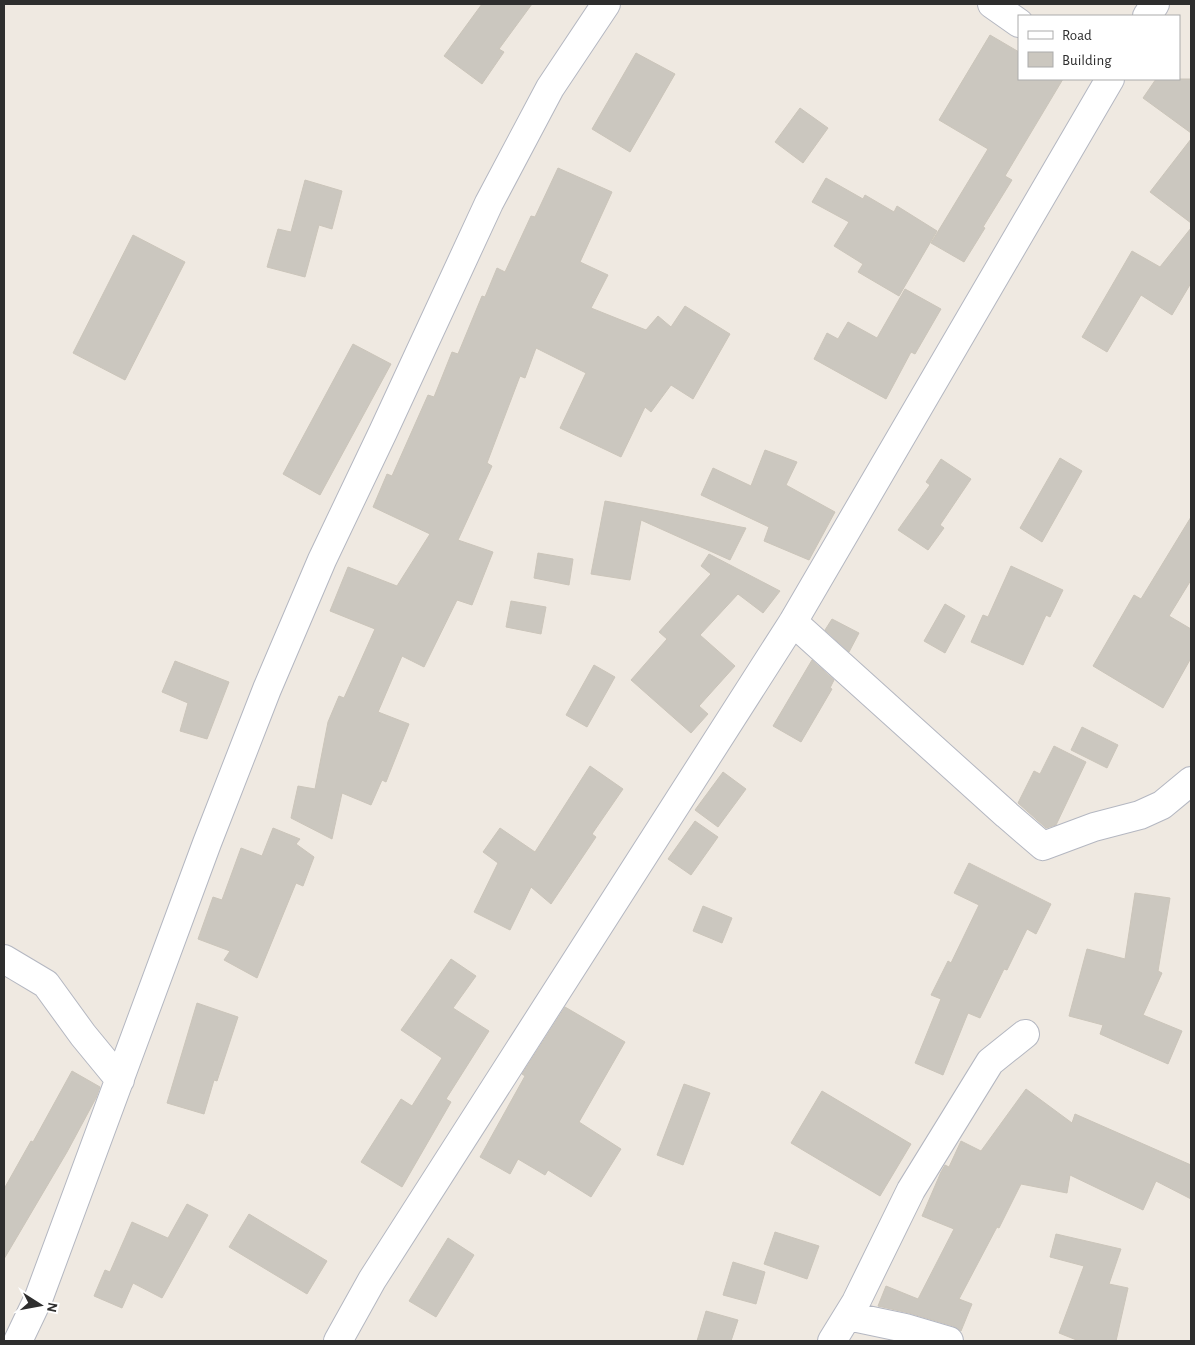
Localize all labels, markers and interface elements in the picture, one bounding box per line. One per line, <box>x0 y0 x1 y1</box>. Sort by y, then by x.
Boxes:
legend <box>1018 15 1180 80</box>
text: Road <box>1062 28 1092 43</box>
text: Building <box>1062 53 1112 68</box>
north arrow <box>15 1280 65 1330</box>
text: N <box>44 1301 60 1313</box>

